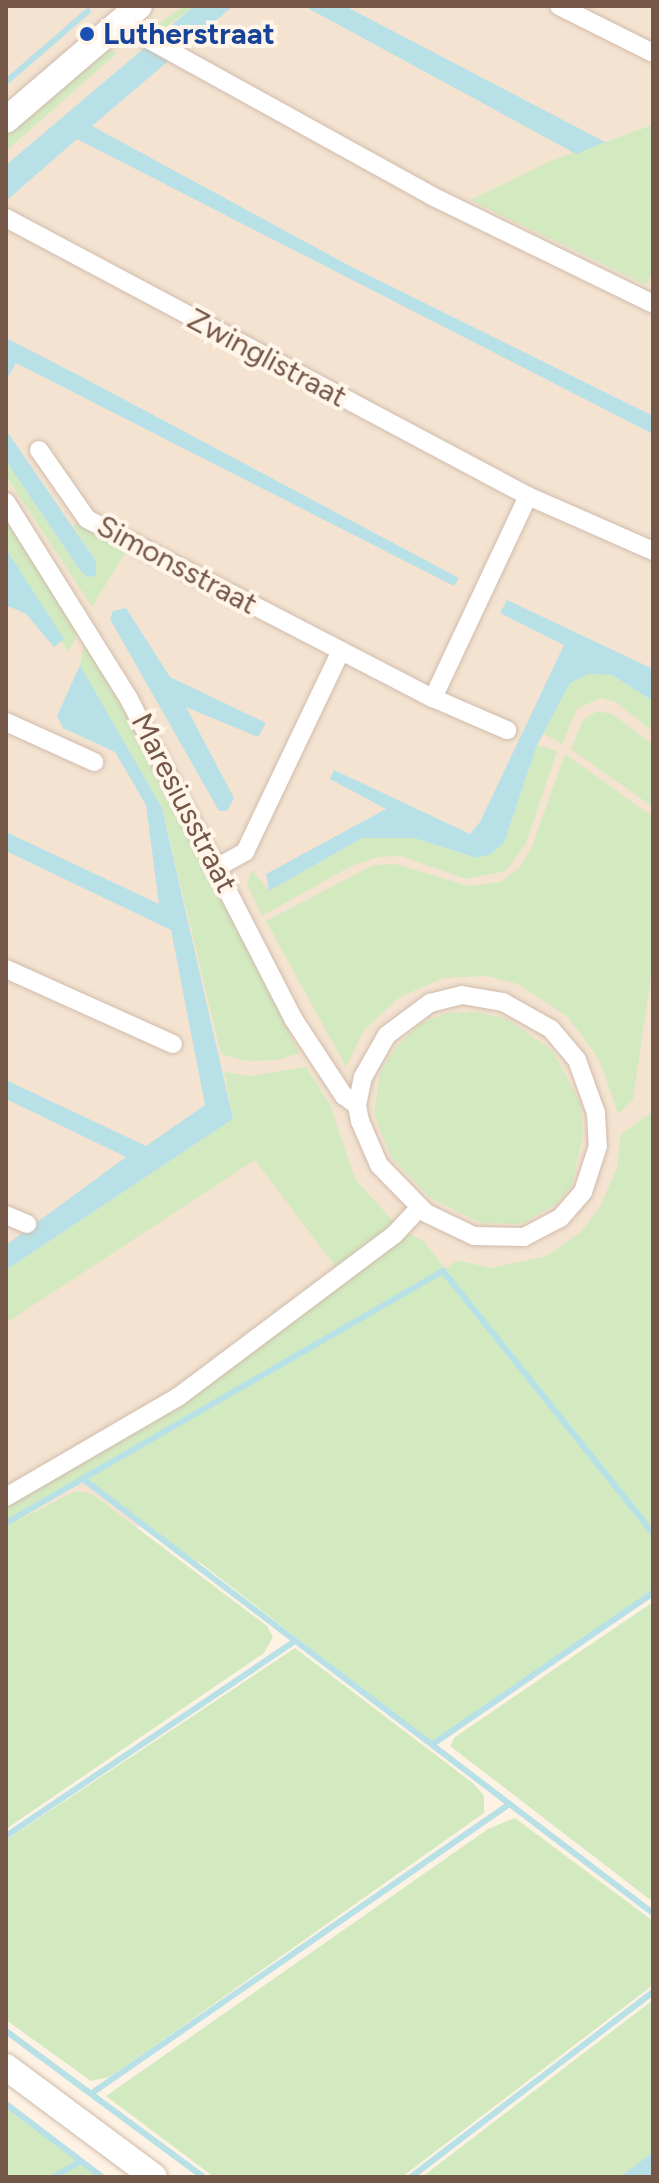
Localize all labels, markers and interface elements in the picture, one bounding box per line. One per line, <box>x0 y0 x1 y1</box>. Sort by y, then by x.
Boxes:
place label: Lutherstraat <box>103 16 275 52</box>
marker: Lutherstraat <box>78 25 96 43</box>
street label: Zwinglistraat <box>181 301 353 415</box>
street label: Simonsstraat <box>91 508 263 622</box>
street label: Maresiusstraat <box>123 707 245 899</box>

